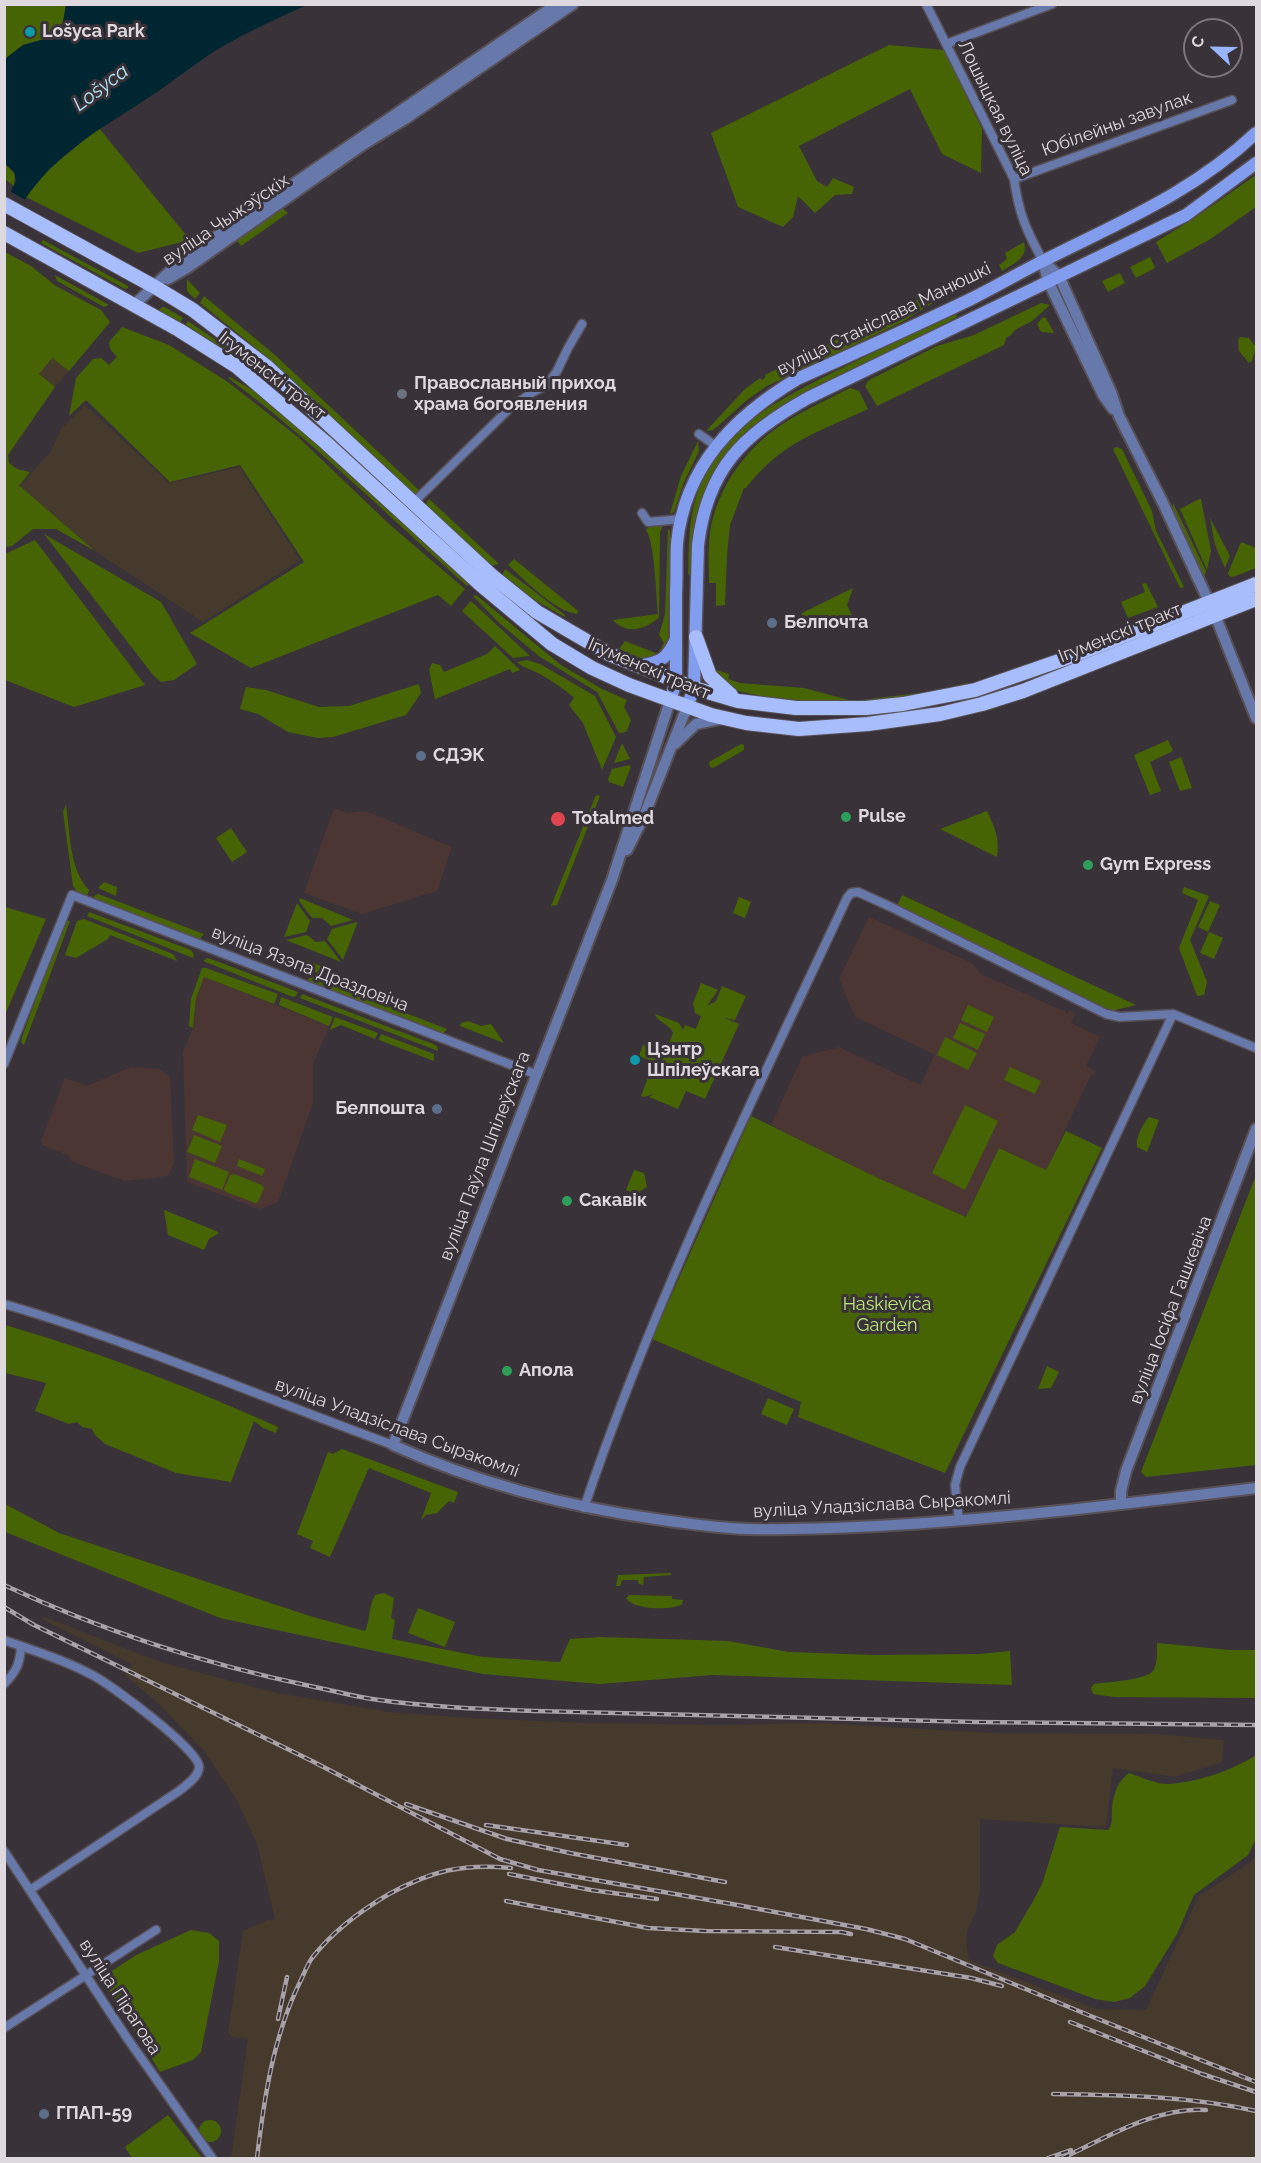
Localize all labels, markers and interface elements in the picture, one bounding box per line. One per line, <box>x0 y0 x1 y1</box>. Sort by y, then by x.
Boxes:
north arrow <box>1183 18 1243 78</box>
place label: Lošyca Park <box>42 21 145 43</box>
marker: Lošyca Park <box>23 25 37 39</box>
text: С <box>1187 33 1209 50</box>
street label: Лошыцкая вуліца <box>953 37 1037 179</box>
water label: Lošyca <box>68 59 134 117</box>
street label: Юбілейны завулак <box>1039 87 1195 161</box>
street label: вуліца Чыжэўскіх <box>159 170 293 270</box>
street label: вуліца Станіслава Манюшкі <box>774 258 994 380</box>
street label: Ігуменскі тракт <box>214 327 330 425</box>
place label: Православный приход храма богоявления <box>414 373 616 416</box>
marker: Православный приход храма богоявления <box>395 387 409 401</box>
street label: Ігуменскі тракт <box>1056 599 1184 667</box>
place label: Белпочта <box>784 612 868 634</box>
marker: Белпочта <box>765 616 779 630</box>
street label: Ігуменскі тракт <box>585 634 713 704</box>
place label: СДЭК <box>433 745 485 767</box>
marker: СДЭК <box>414 749 428 763</box>
place label: Pulse <box>858 806 906 828</box>
place label: Totalmed <box>572 808 654 830</box>
marker: Totalmed <box>549 810 567 828</box>
marker: Pulse <box>839 810 853 824</box>
place label: Gym Express <box>1100 854 1211 876</box>
marker: Gym Express <box>1081 858 1095 872</box>
street label: вуліца Язэпа Драздовіча <box>208 921 412 1017</box>
place label: Цэнтр Шпілеўскага <box>647 1039 760 1082</box>
street label: вуліца Паўла Шпілеўскага <box>435 1048 535 1264</box>
marker: Цэнтр Шпілеўскага <box>628 1053 642 1067</box>
place label: Белпошта <box>335 1098 425 1120</box>
marker: Белпошта <box>430 1102 444 1116</box>
place label: Сакавік <box>579 1190 647 1212</box>
marker: Сакавік <box>560 1194 574 1208</box>
street label: вуліца Іосіфа Гашкевіча <box>1125 1213 1217 1407</box>
park label: Haškieviča Garden <box>843 1294 931 1336</box>
place label: Апола <box>519 1360 574 1382</box>
marker: Апола <box>500 1364 514 1378</box>
street label: вуліца Уладзіслава Сыракомлі <box>272 1374 522 1482</box>
street label: вуліца Уладзіслава Сыракомлі <box>753 1487 1011 1523</box>
street label: вуліца Пірагова <box>75 1935 165 2059</box>
place label: ГПАП-59 <box>56 2103 132 2125</box>
marker: ГПАП-59 <box>37 2107 51 2121</box>

